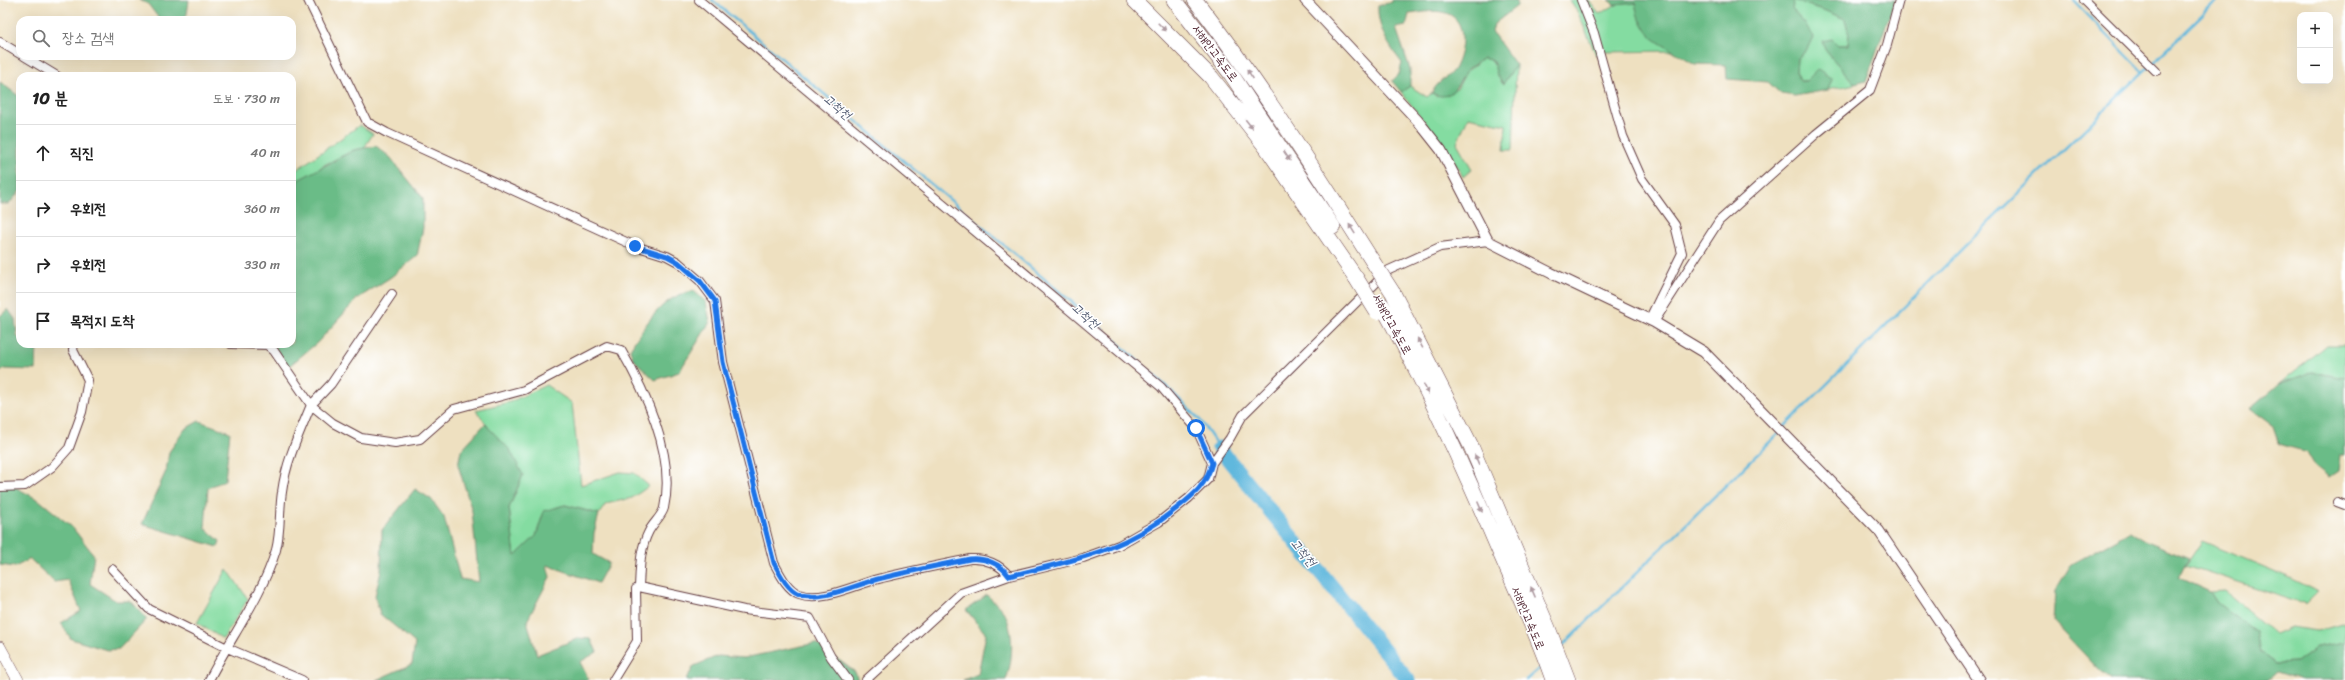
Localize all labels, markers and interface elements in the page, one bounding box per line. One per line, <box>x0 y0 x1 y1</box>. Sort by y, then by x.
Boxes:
map controls <box>2297 12 2333 84</box>
button: + <box>2297 12 2333 48</box>
search box <box>16 16 296 60</box>
street label: 서해안고속도로 <box>1186 19 1244 87</box>
one-way arrow <box>1157 22 1167 32</box>
text: 장소 검색 <box>62 25 114 51</box>
icon: search <box>30 27 52 49</box>
button: − <box>2297 48 2333 84</box>
one-way arrow <box>1246 68 1254 79</box>
text: 10 분 <box>32 83 68 113</box>
text: 도보 · 730 m <box>213 87 280 110</box>
water label: 고척천 <box>818 87 858 126</box>
one-way arrow <box>1244 119 1253 130</box>
text: 직진 <box>70 140 94 166</box>
text: 40 m <box>250 141 280 164</box>
icon: ahead <box>32 142 54 164</box>
one-way arrow <box>1283 151 1291 161</box>
text: 우회전 <box>70 196 106 222</box>
text: 360 m <box>244 197 280 220</box>
icon: right <box>32 198 54 220</box>
one-way arrow <box>1349 223 1356 235</box>
route end <box>626 237 644 255</box>
text: 우회전 <box>70 252 106 278</box>
text: 330 m <box>244 253 280 276</box>
icon: right <box>32 254 54 276</box>
street label: 서해안고속도로 <box>1366 289 1418 359</box>
water label: 고척천 <box>1066 296 1106 335</box>
text: 목적지 도착 <box>70 308 134 334</box>
icon: arrive <box>32 310 54 332</box>
one-way arrow <box>1417 337 1423 349</box>
one-way arrow <box>1423 384 1429 395</box>
route start <box>1187 419 1205 437</box>
one-way arrow <box>1473 453 1479 465</box>
one-way arrow <box>1478 502 1484 514</box>
water label: 고척천 <box>1285 533 1323 573</box>
street label: 서해안고속도로 <box>1505 583 1551 653</box>
one-way arrow <box>1530 586 1537 598</box>

